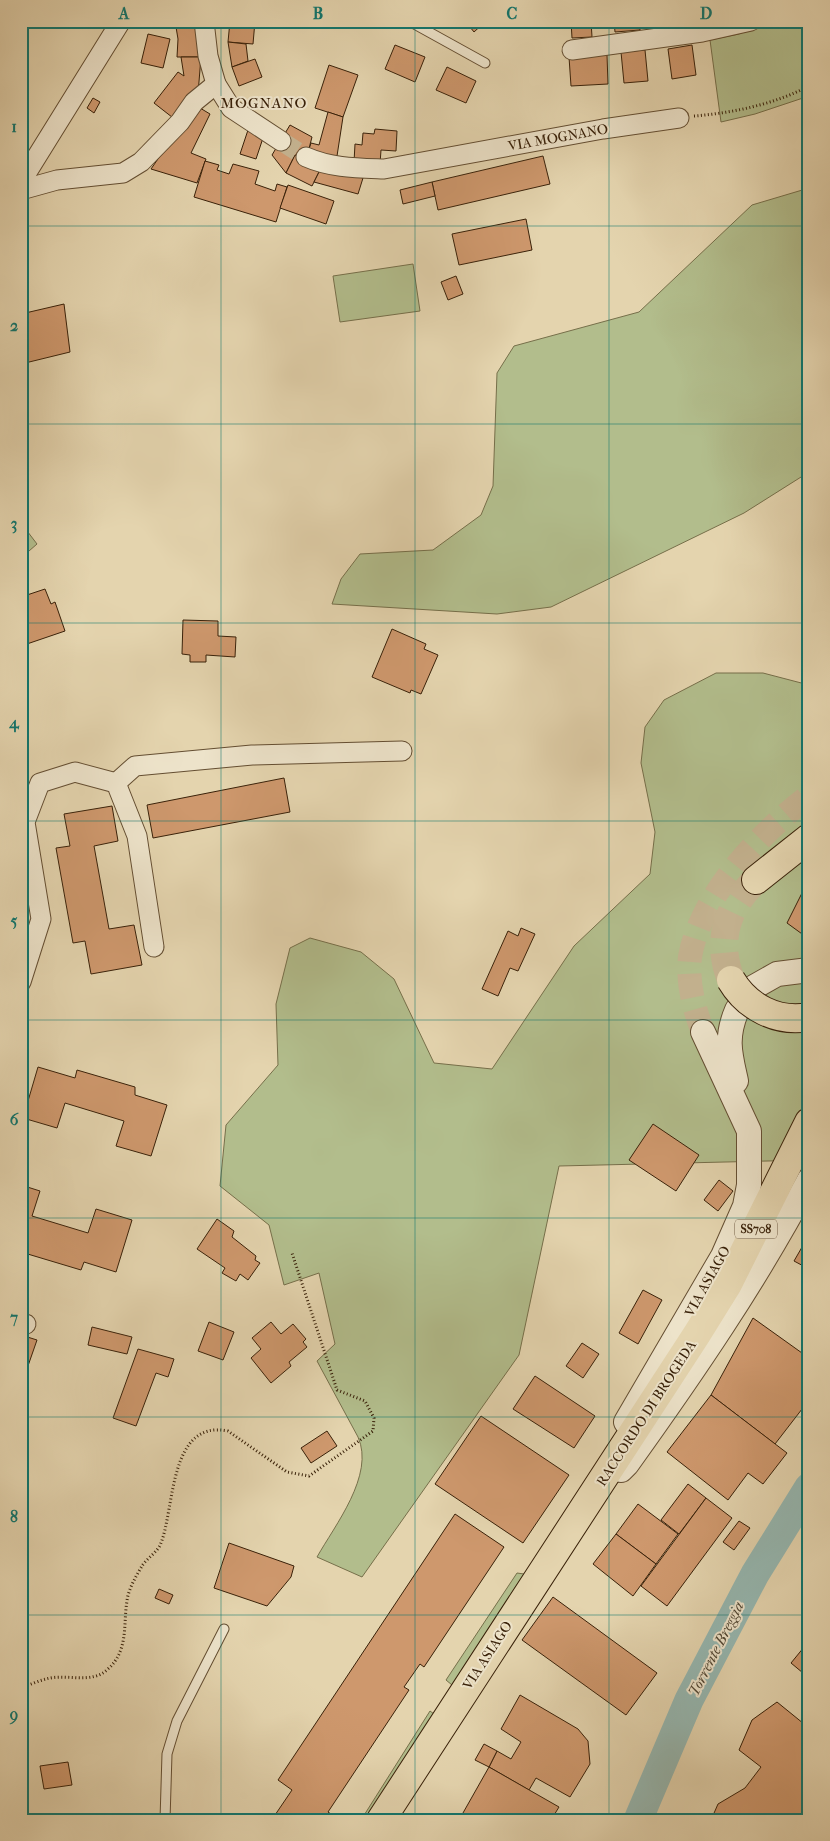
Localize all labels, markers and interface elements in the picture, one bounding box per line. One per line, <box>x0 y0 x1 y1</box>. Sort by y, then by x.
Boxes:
text: A <box>118 4 130 23</box>
text: B <box>313 4 323 23</box>
text: C <box>507 4 518 23</box>
text: D <box>700 4 712 23</box>
district label: MOGNANO <box>221 94 307 112</box>
text: 1 <box>11 117 17 136</box>
street label: VIA MOGNANO <box>506 120 609 155</box>
text: 2 <box>10 316 18 335</box>
text: 3 <box>11 514 17 534</box>
text: 4 <box>8 713 20 733</box>
text: 5 <box>11 911 18 930</box>
text: 6 <box>10 1110 19 1129</box>
road number: SS708 <box>735 1220 777 1238</box>
street label: VIA ASIAGO <box>681 1243 734 1320</box>
text: 7 <box>9 1308 18 1327</box>
street label: RACCORDO DI BROGEDA <box>593 1336 700 1489</box>
text: 8 <box>10 1507 18 1526</box>
water label: Torrente Breggia <box>684 1599 748 1699</box>
street label: VIA ASIAGO <box>458 1618 516 1694</box>
text: 9 <box>9 1705 18 1725</box>

